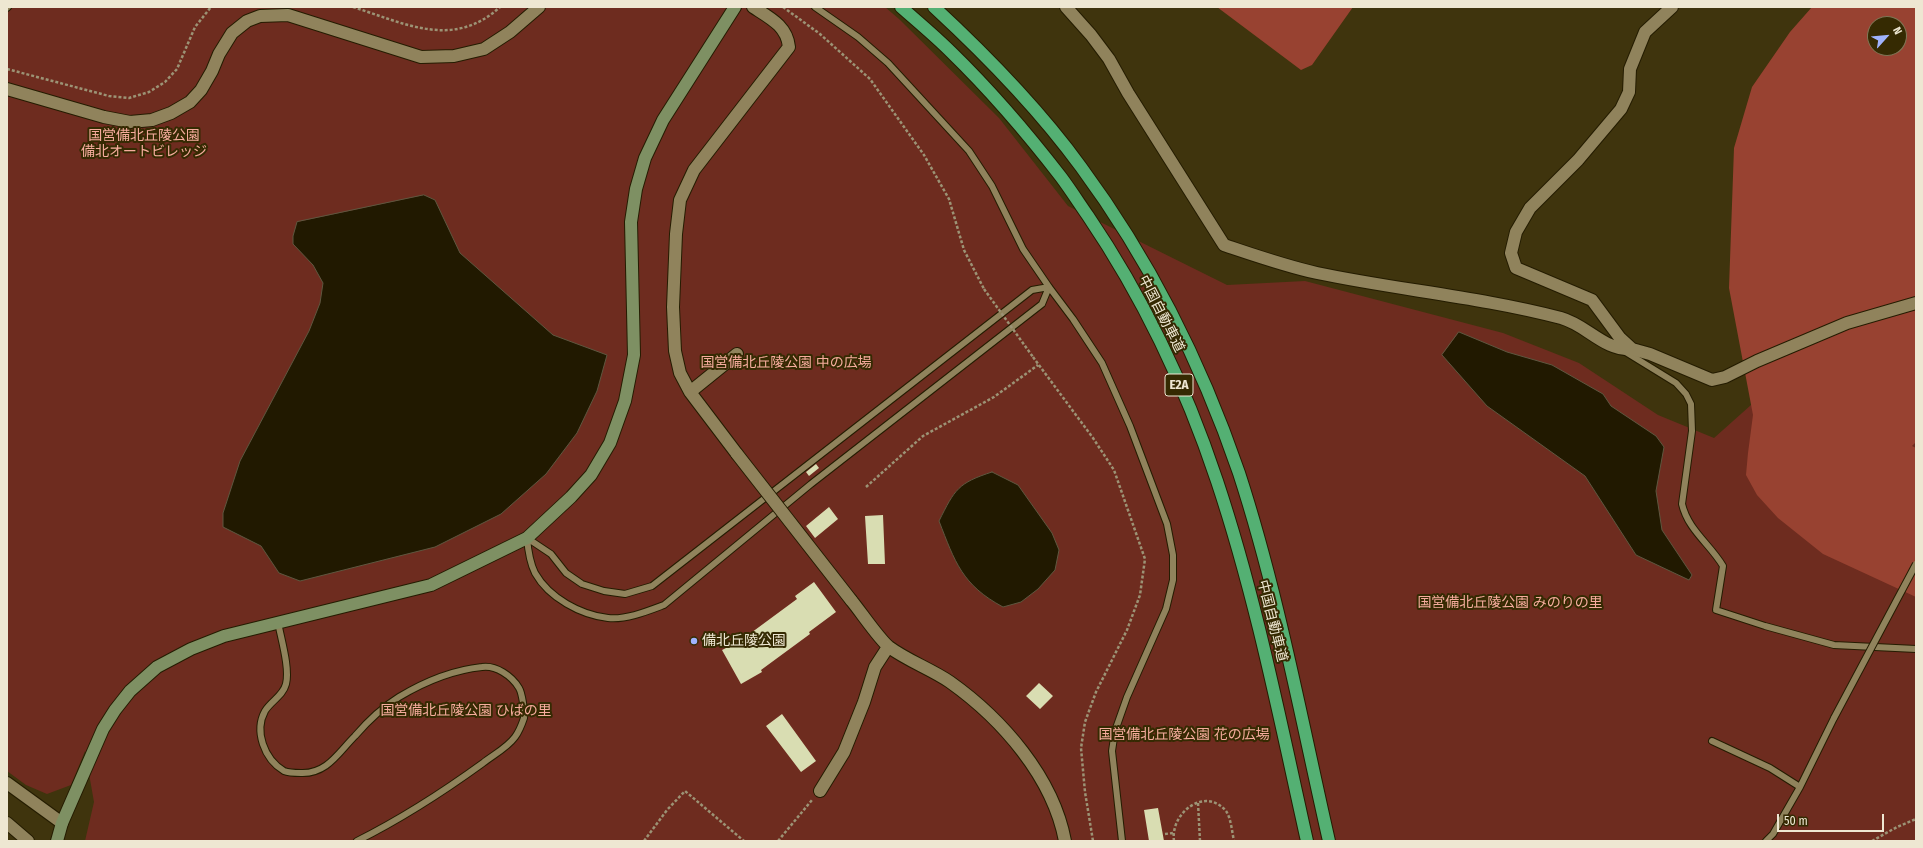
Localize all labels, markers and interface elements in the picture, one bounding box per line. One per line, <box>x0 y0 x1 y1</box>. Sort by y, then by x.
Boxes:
north arrow <box>1867 16 1907 56</box>
text: N <box>1890 25 1905 37</box>
park label: 国営備北丘陵公園 備北オートビレッジ <box>81 128 207 160</box>
street label: 中国自動車道 <box>1134 273 1188 355</box>
park label: 国営備北丘陵公園 中の広場 <box>700 355 872 371</box>
road number: E2A <box>1165 374 1193 396</box>
street label: 中国自動車道 <box>1254 578 1290 664</box>
park label: 国営備北丘陵公園 みのりの里 <box>1417 595 1603 611</box>
place label: 備北丘陵公園 <box>702 633 786 649</box>
marker: 備北丘陵公園 <box>689 636 699 646</box>
park label: 国営備北丘陵公園 ひばの里 <box>380 703 552 719</box>
park label: 国営備北丘陵公園 花の広場 <box>1098 727 1270 743</box>
scale bar <box>1779 806 1886 832</box>
text: 50 m <box>1784 814 1808 828</box>

